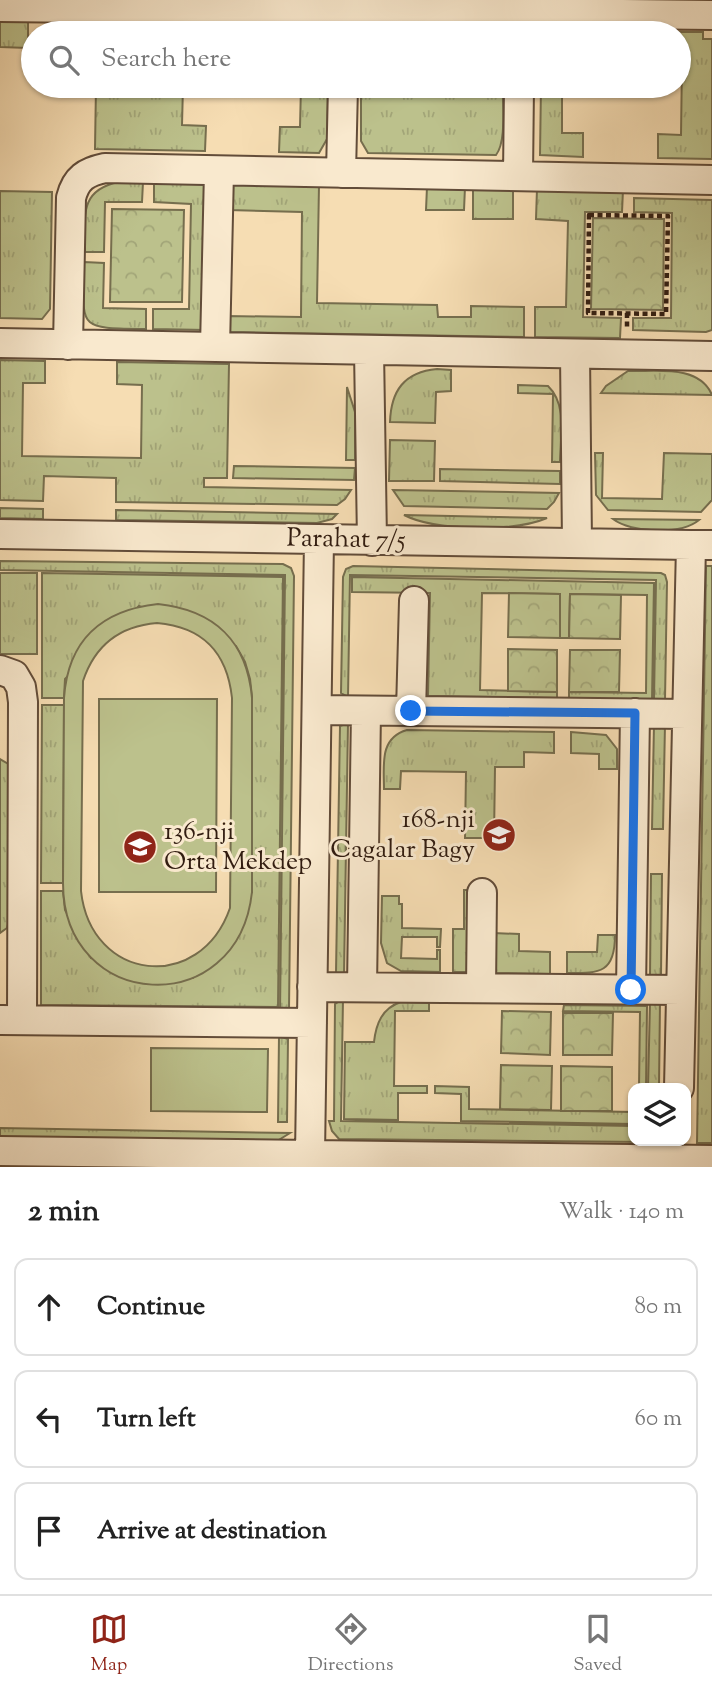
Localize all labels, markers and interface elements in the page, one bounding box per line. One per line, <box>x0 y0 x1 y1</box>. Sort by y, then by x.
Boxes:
search box <box>21 21 691 98</box>
icon: search <box>45 41 83 79</box>
text: Search here <box>101 41 231 78</box>
street label: Parahat 7/5 <box>286 520 406 560</box>
route end <box>395 695 426 726</box>
place label: 168-nji Cagalar Bagy <box>330 802 475 869</box>
place label: 136-nji Orta Mekdep <box>164 814 312 881</box>
school or university icon: 168-nji Cagalar Bagy <box>480 816 518 854</box>
school or university icon: 136-nji Orta Mekdep <box>121 828 159 866</box>
route start <box>615 974 646 1005</box>
map controls <box>628 1083 691 1146</box>
button: layers <box>628 1083 691 1146</box>
text: 2 min <box>28 1191 100 1234</box>
text: Walk · 140 m <box>559 1196 684 1229</box>
icon: ahead <box>30 1288 68 1326</box>
text: Continue <box>97 1289 205 1326</box>
text: 80 m <box>634 1291 682 1324</box>
icon: left <box>30 1400 68 1438</box>
text: Turn left <box>97 1401 196 1438</box>
text: 60 m <box>634 1403 682 1436</box>
icon: arrive <box>30 1512 68 1550</box>
text: Arrive at destination <box>97 1513 327 1550</box>
tab: Map <box>90 1610 128 1679</box>
tab: Directions <box>308 1610 393 1679</box>
tab: Saved <box>573 1610 622 1679</box>

